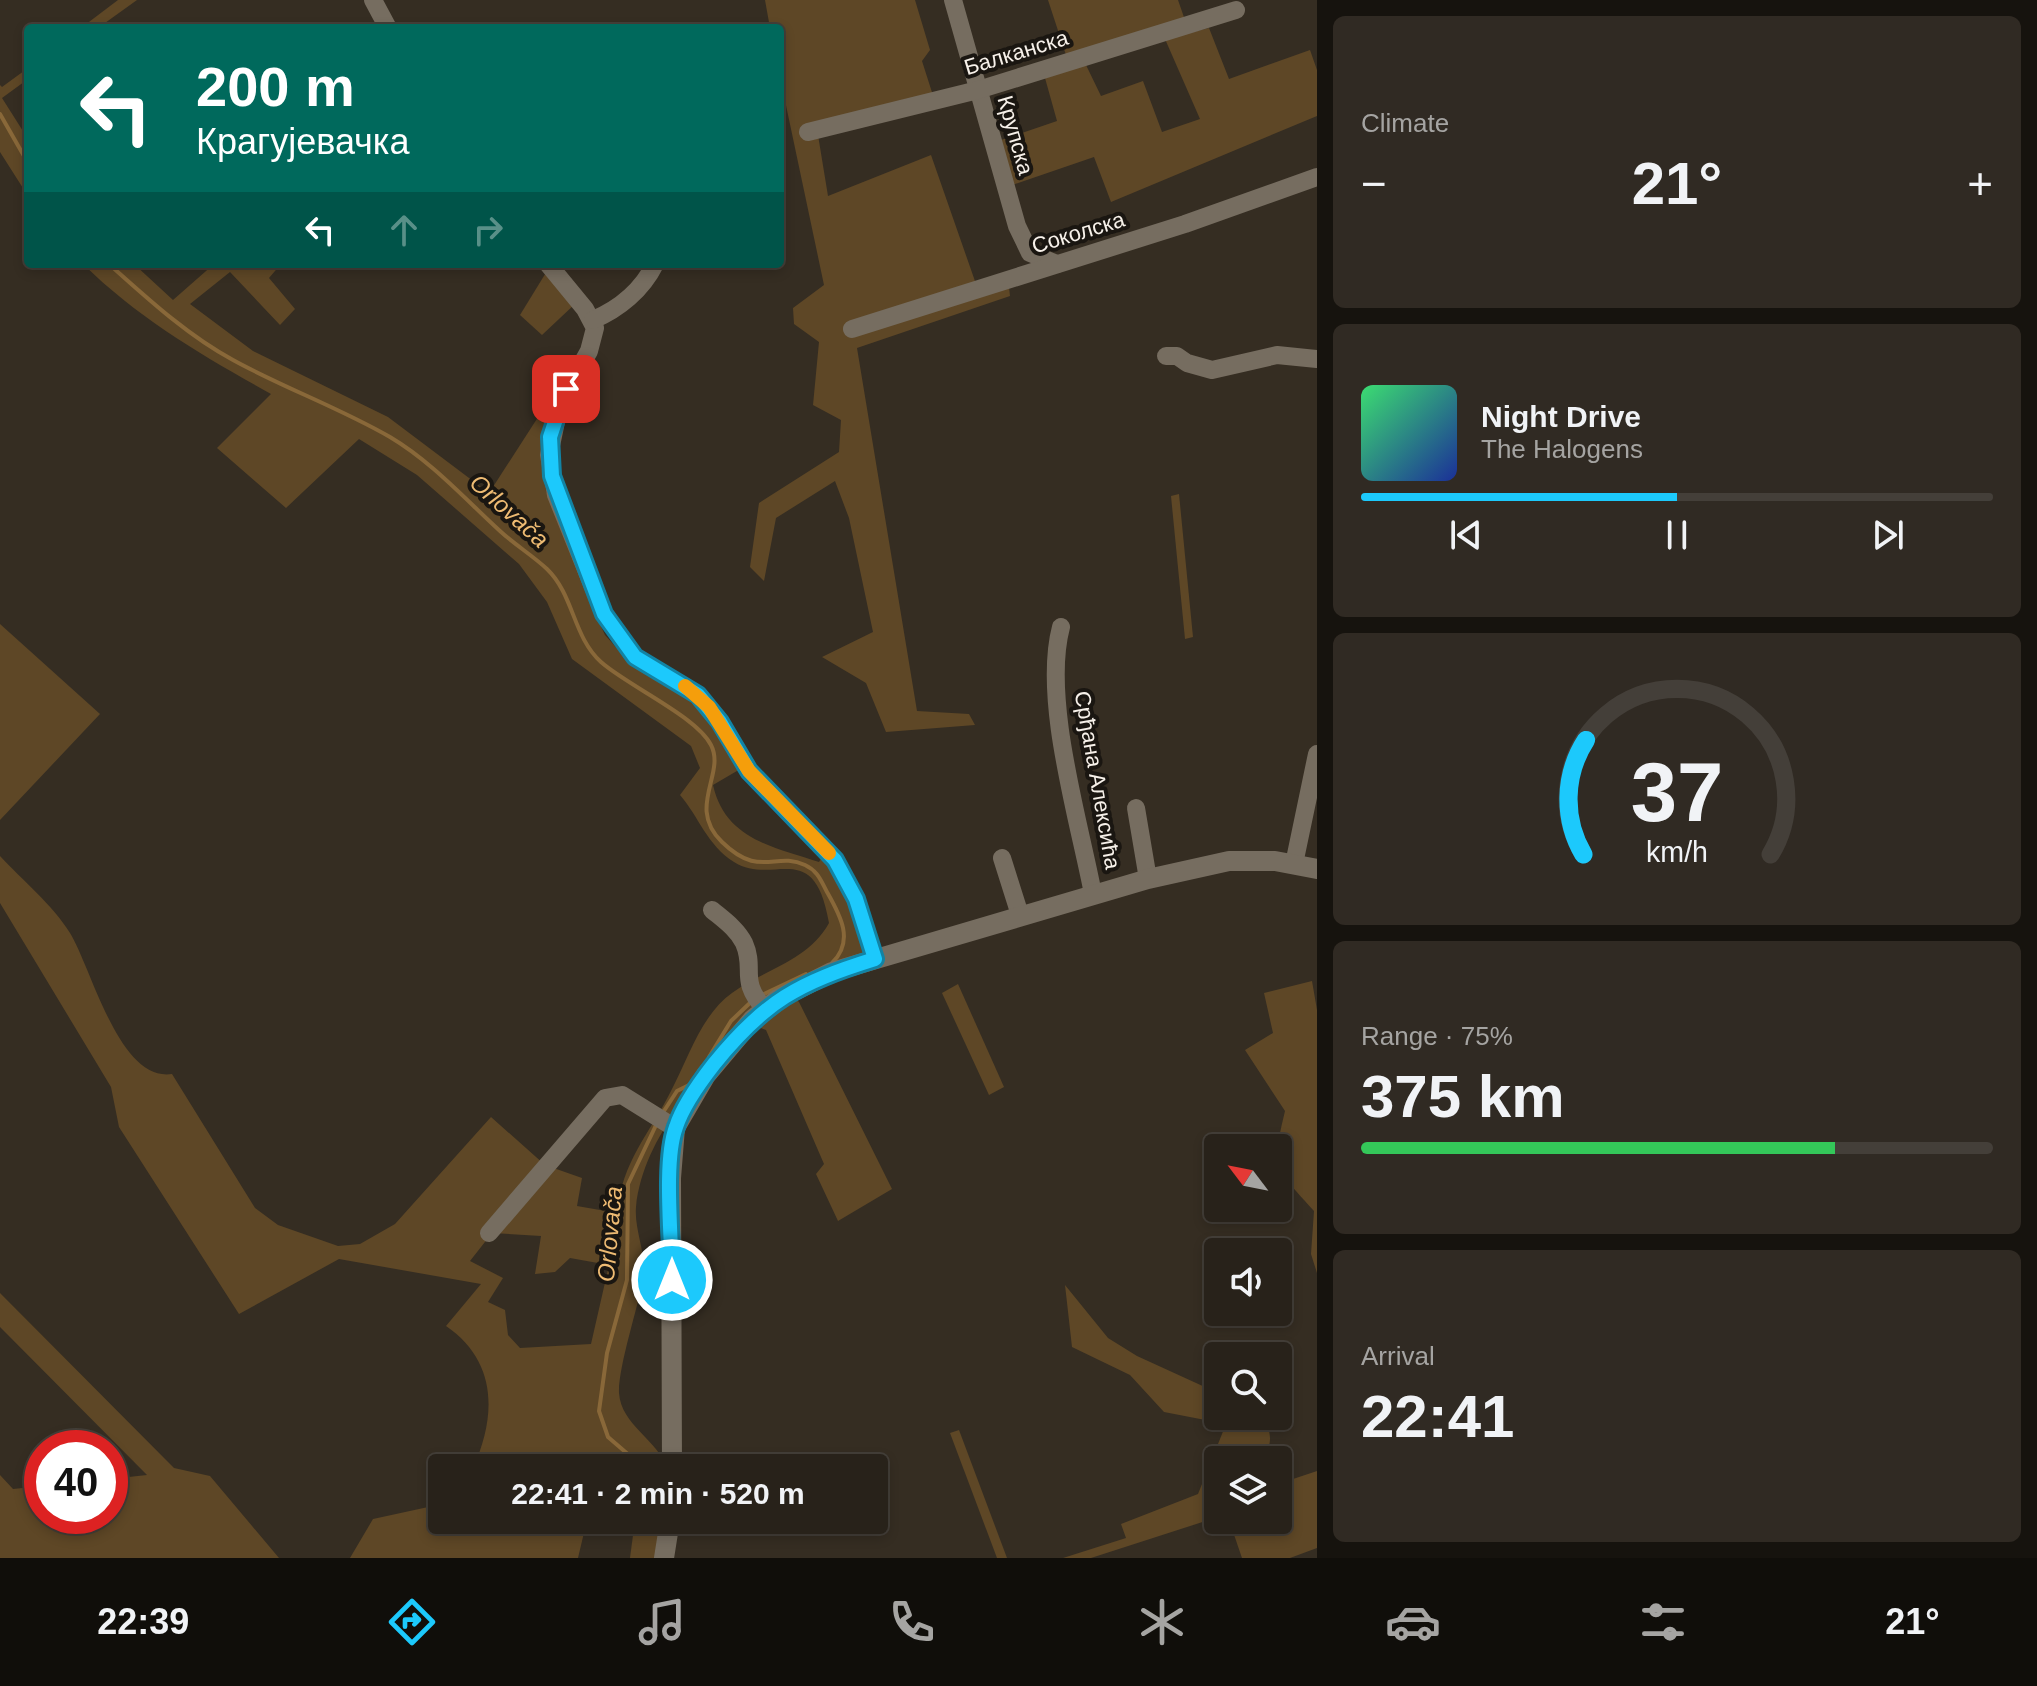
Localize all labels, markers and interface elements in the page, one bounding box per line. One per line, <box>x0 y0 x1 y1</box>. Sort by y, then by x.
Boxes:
street label: Балканска <box>961 25 1072 80</box>
text: 200 m <box>196 55 355 118</box>
icon: left <box>64 56 168 160</box>
street label: Крупска <box>992 93 1039 178</box>
text: Climate <box>1361 108 1449 138</box>
text: Крагујевачка <box>196 121 409 162</box>
text: 21° <box>1632 150 1722 217</box>
text: − <box>1361 159 1387 208</box>
text: + <box>1967 159 1993 208</box>
street label: Соколска <box>1029 206 1128 258</box>
icon: left <box>298 208 342 252</box>
icon: ahead <box>382 208 426 252</box>
icon: right <box>466 208 510 252</box>
pin <box>532 355 600 423</box>
icon: arrive <box>544 367 588 411</box>
text: Night Drive <box>1481 400 1641 433</box>
text: The Halogens <box>1481 434 1643 464</box>
water label: Orlovača <box>465 468 554 553</box>
icon: previous <box>1444 513 1488 557</box>
icon: pause <box>1655 513 1699 557</box>
icon: next <box>1866 513 1910 557</box>
street label: Срђана Алексића <box>1070 689 1126 872</box>
text: 37 <box>1631 746 1723 839</box>
text: km/h <box>1646 836 1708 868</box>
text: Range · 75% <box>1361 1021 1513 1051</box>
text: 375 km <box>1361 1063 1565 1130</box>
north arrow <box>1204 1134 1292 1222</box>
map controls <box>1204 1134 1292 1534</box>
water label: Orlovača <box>592 1185 627 1283</box>
position arrow <box>630 1238 714 1322</box>
button: sound <box>1204 1238 1292 1326</box>
text: Arrival <box>1361 1341 1435 1371</box>
button: search <box>1204 1342 1292 1430</box>
text: 22:41 <box>1361 1383 1514 1450</box>
speed limit sign: 40 <box>24 1430 128 1534</box>
button: layers <box>1204 1446 1292 1534</box>
text: 22:41 · 2 min · 520 m <box>511 1477 805 1510</box>
icon: directions <box>384 1594 440 1650</box>
icon: music <box>634 1594 690 1650</box>
icon: phone <box>884 1594 940 1650</box>
icon: climate <box>1134 1594 1190 1650</box>
icon: car <box>1385 1594 1441 1650</box>
icon: filters <box>1635 1594 1691 1650</box>
text: 22:39 <box>97 1601 189 1642</box>
text: 21° <box>1885 1601 1940 1642</box>

